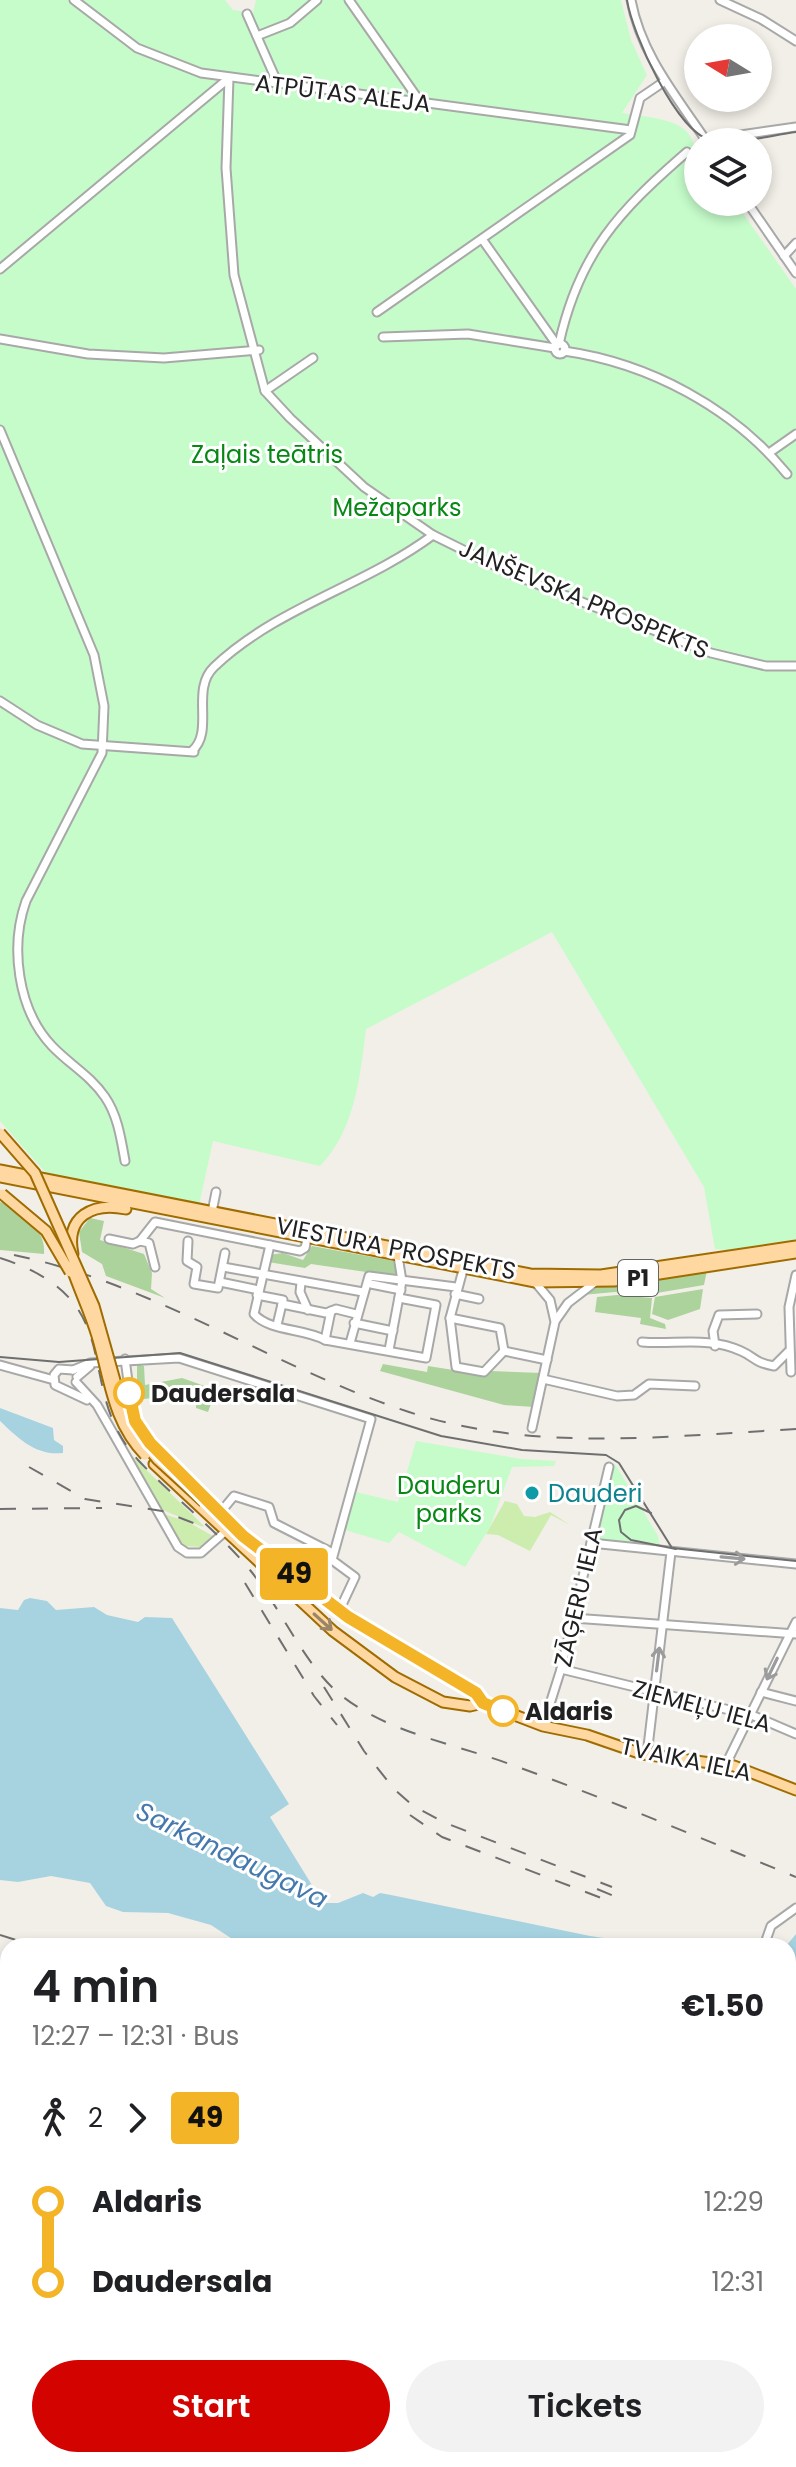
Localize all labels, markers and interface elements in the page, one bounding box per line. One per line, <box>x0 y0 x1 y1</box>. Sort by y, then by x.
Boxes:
north arrow <box>684 24 772 112</box>
map controls <box>684 24 772 216</box>
street label: ATPŪTAS ALEJA <box>253 66 433 120</box>
button: layers <box>684 128 772 216</box>
park label: Zaļais teātris <box>191 438 343 471</box>
park label: Mežaparks <box>333 491 461 524</box>
street label: JANŠEVSKA PROSPEKTS <box>454 531 714 667</box>
street label: VIESTURA PROSPEKTS <box>273 1209 519 1287</box>
road number: P1 <box>618 1260 658 1296</box>
place label: Daudersala <box>151 1377 295 1410</box>
marker: Daudersala <box>114 1378 144 1408</box>
park label: Dauderu parks <box>397 1469 501 1530</box>
place label: Dauderi <box>548 1477 643 1510</box>
marker: Dauderi <box>523 1484 541 1502</box>
street label: ZĀĢERU IELA <box>546 1524 610 1670</box>
line badge: 49 <box>258 1548 330 1600</box>
one-way arrow <box>719 1551 746 1566</box>
text: 49 <box>276 1554 312 1593</box>
one-way arrow <box>313 1612 333 1630</box>
one-way arrow <box>650 1646 665 1673</box>
one-way arrow <box>764 1656 780 1680</box>
street label: ZIEMEĻU IELA <box>629 1672 775 1740</box>
place label: Aldaris <box>525 1695 613 1728</box>
marker: Aldaris <box>488 1696 518 1726</box>
street label: TVAIKA IELA <box>618 1729 754 1789</box>
water label: Sarkandaugava <box>130 1793 334 1917</box>
text: 4 min <box>32 1956 159 2017</box>
text: €1.50 <box>681 1984 764 2027</box>
text: 12:27 – 12:31 · Bus <box>32 2018 239 2054</box>
icon: walk <box>32 2096 76 2140</box>
icon: forward <box>115 2096 159 2140</box>
text: 49 <box>187 2098 223 2137</box>
text: 2 <box>88 2100 103 2136</box>
text: Aldaris <box>92 2180 202 2223</box>
text: 12:29 <box>704 2184 764 2220</box>
text: Daudersala <box>92 2260 272 2303</box>
text: 12:31 <box>712 2264 764 2300</box>
button: Start <box>32 2360 390 2452</box>
button: Tickets <box>406 2360 764 2452</box>

